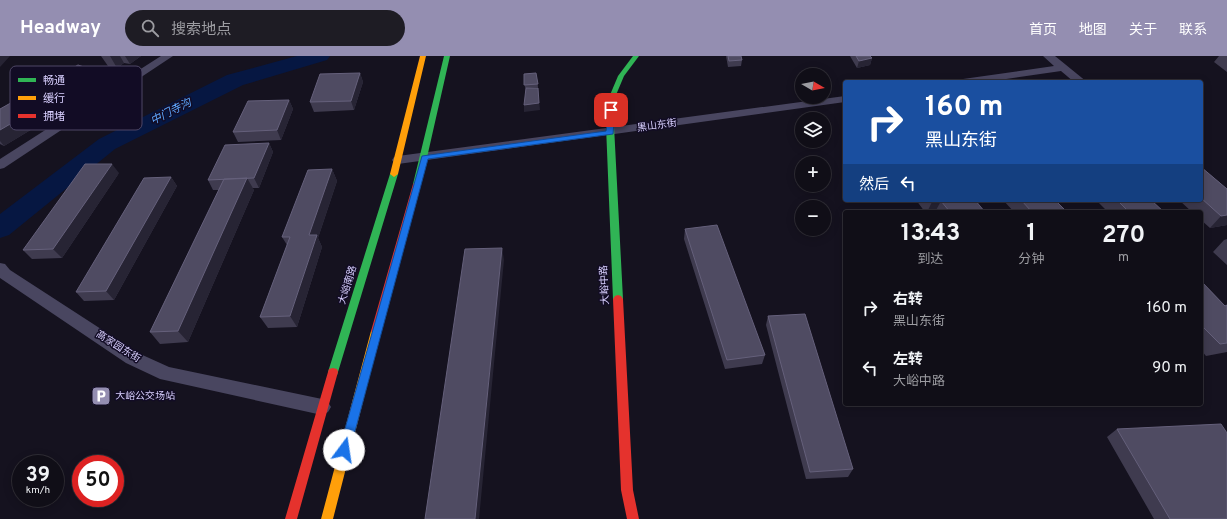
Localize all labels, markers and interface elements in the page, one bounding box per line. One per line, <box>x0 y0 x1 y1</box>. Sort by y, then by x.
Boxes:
search box <box>125 10 405 46</box>
text: Headway <box>20 16 101 40</box>
icon: search <box>139 17 161 39</box>
text: 搜索地点 <box>171 21 231 40</box>
text: 首页 <box>1029 22 1057 39</box>
text: 地图 <box>1079 22 1107 39</box>
text: 关于 <box>1129 22 1157 39</box>
text: 联系 <box>1179 22 1207 39</box>
legend <box>10 66 142 130</box>
north arrow <box>795 68 831 104</box>
map controls <box>795 68 831 236</box>
text: 畅通 <box>43 74 65 88</box>
text: 160 m <box>925 90 1003 126</box>
text: 缓行 <box>43 92 65 106</box>
pin <box>594 93 628 127</box>
water label: 中门寺沟 <box>148 95 195 128</box>
icon: right <box>859 96 911 148</box>
icon: arrive <box>600 99 622 121</box>
text: 拥堵 <box>43 110 65 124</box>
button: layers <box>795 112 831 148</box>
street label: 黑山东街 <box>636 117 678 135</box>
text: 黑山东街 <box>925 130 997 153</box>
button: + <box>795 156 831 192</box>
icon: left <box>897 172 919 194</box>
text: 然后 <box>859 176 889 195</box>
button: − <box>795 200 831 236</box>
text: 13:43 <box>901 219 960 249</box>
text: 1 <box>1026 219 1036 249</box>
text: 270 <box>1102 221 1145 251</box>
text: m <box>1118 250 1129 266</box>
text: 到达 <box>918 252 944 268</box>
text: 分钟 <box>1018 252 1044 268</box>
street label: 大峪南路 <box>336 264 360 306</box>
street label: 大峪中路 <box>597 265 613 305</box>
text: 右转 <box>893 291 923 310</box>
icon: right <box>859 297 881 319</box>
text: 160 m <box>1147 299 1187 318</box>
text: 黑山东街 <box>893 314 945 330</box>
street label: 高家园东街 <box>93 328 143 366</box>
text: 左转 <box>893 351 923 370</box>
icon: left <box>859 357 881 379</box>
text: 90 m <box>1152 359 1187 378</box>
text: 大峪中路 <box>893 374 945 390</box>
parking icon: 大峪公交场站 <box>90 385 112 407</box>
place label: 大峪公交场站 <box>115 390 175 403</box>
position arrow <box>323 429 365 471</box>
speed limit sign: 50 <box>72 455 124 507</box>
text: 39 <box>26 463 50 489</box>
text: km/h <box>26 484 50 497</box>

